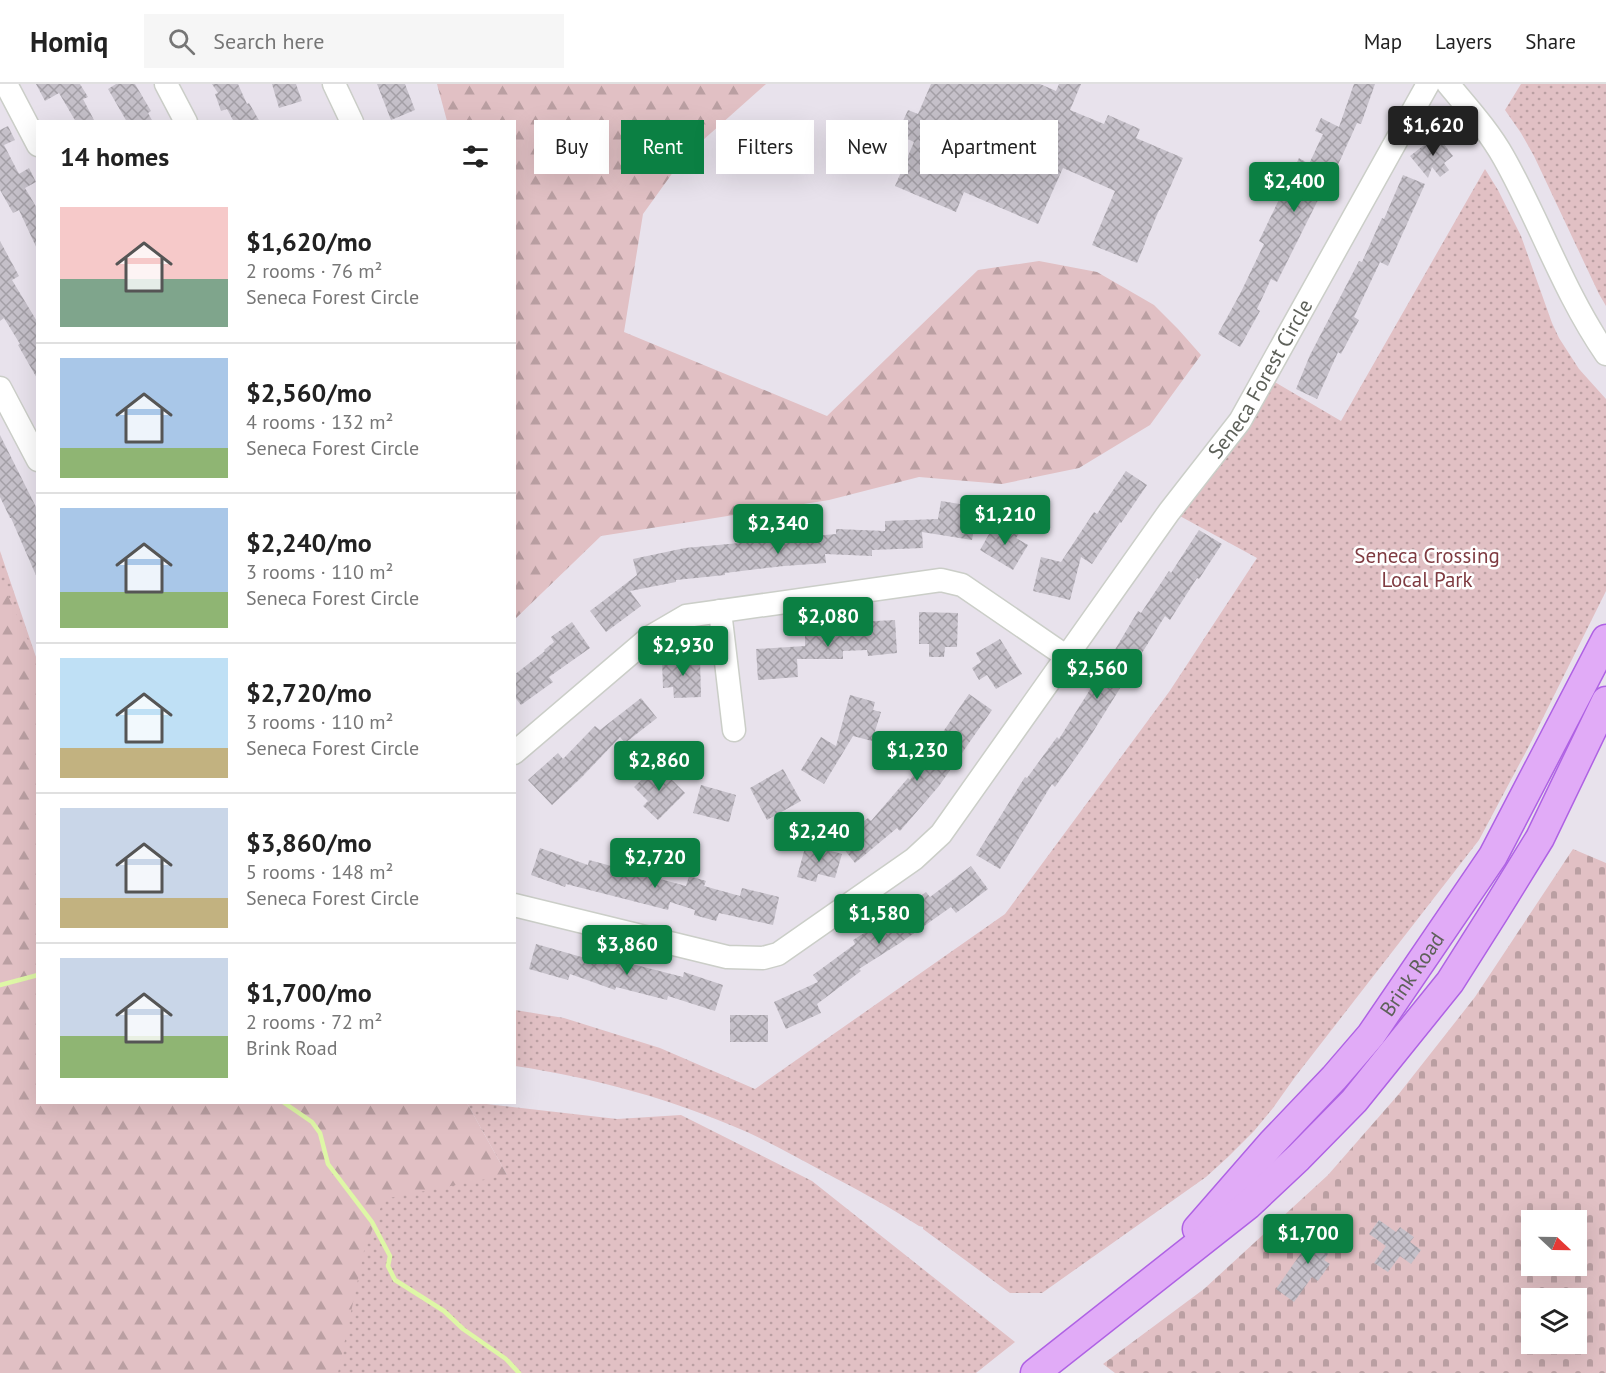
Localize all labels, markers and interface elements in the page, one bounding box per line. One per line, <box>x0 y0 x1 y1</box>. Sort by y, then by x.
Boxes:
search box <box>144 14 564 68</box>
text: Homiq <box>30 23 108 60</box>
icon: search <box>165 25 198 58</box>
text: Search here <box>213 27 324 55</box>
text: Map <box>1364 28 1402 55</box>
text: Layers <box>1435 28 1492 55</box>
text: Share <box>1525 28 1576 55</box>
pin: $1,620 <box>1384 106 1482 157</box>
text: $1,620 <box>1402 112 1464 138</box>
chip: Buy <box>534 120 609 174</box>
chip: Rent <box>621 120 704 174</box>
chip: Filters <box>716 120 814 174</box>
chip: New <box>826 120 908 174</box>
chip: Apartment <box>920 120 1058 174</box>
text: 14 homes <box>60 140 169 173</box>
icon: filters <box>459 140 492 173</box>
pin: $2,400 <box>1245 162 1343 213</box>
text: $2,400 <box>1263 168 1325 194</box>
text: $1,620/mo <box>246 225 372 258</box>
icon: home <box>108 231 180 303</box>
text: 2 rooms · 76 m² <box>246 258 382 284</box>
text: Seneca Forest Circle <box>246 284 419 310</box>
street label: Seneca Forest Circle <box>1202 294 1318 464</box>
text: $2,560/mo <box>246 376 372 409</box>
icon: home <box>108 382 180 454</box>
text: 4 rooms · 132 m² <box>246 409 393 435</box>
text: Seneca Forest Circle <box>246 435 419 461</box>
pin: $1,210 <box>956 495 1054 546</box>
text: $1,210 <box>974 501 1036 527</box>
pin: $2,340 <box>729 504 827 555</box>
text: $2,340 <box>747 510 809 536</box>
text: $2,240/mo <box>246 526 372 559</box>
icon: home <box>108 532 180 604</box>
park label: Seneca Crossing Local Park <box>1354 542 1500 593</box>
text: 3 rooms · 110 m² <box>246 559 393 585</box>
text: Seneca Forest Circle <box>246 585 419 611</box>
pin: $2,080 <box>779 597 877 648</box>
text: $2,080 <box>797 603 859 629</box>
pin: $2,930 <box>634 626 732 677</box>
text: $2,930 <box>652 632 714 658</box>
pin: $2,560 <box>1048 649 1146 700</box>
text: $2,560 <box>1066 655 1128 681</box>
text: $2,720/mo <box>246 676 372 709</box>
icon: home <box>108 682 180 754</box>
text: 3 rooms · 110 m² <box>246 709 393 735</box>
pin: $1,230 <box>868 731 966 782</box>
text: Seneca Forest Circle <box>246 735 419 761</box>
text: $1,230 <box>886 737 948 763</box>
pin: $2,860 <box>610 741 708 792</box>
text: $2,860 <box>628 747 690 773</box>
pin: $2,240 <box>770 812 868 863</box>
text: $2,240 <box>788 818 850 844</box>
text: $3,860/mo <box>246 826 372 859</box>
icon: home <box>108 832 180 904</box>
pin: $2,720 <box>606 838 704 889</box>
text: $2,720 <box>624 844 686 870</box>
text: 5 rooms · 148 m² <box>246 859 393 885</box>
text: Seneca Forest Circle <box>246 885 419 911</box>
pin: $1,580 <box>830 894 928 945</box>
text: $1,580 <box>848 900 910 926</box>
pin: $3,860 <box>578 925 676 976</box>
street label: Brink Road <box>1374 927 1450 1021</box>
text: $3,860 <box>596 931 658 957</box>
text: $1,700/mo <box>246 976 372 1009</box>
icon: home <box>108 982 180 1054</box>
text: 2 rooms · 72 m² <box>246 1009 382 1035</box>
text: Brink Road <box>246 1035 337 1061</box>
north arrow <box>1521 1210 1587 1276</box>
map controls <box>1521 1210 1587 1354</box>
pin: $1,700 <box>1259 1214 1357 1265</box>
text: $1,700 <box>1277 1220 1339 1246</box>
button: layers <box>1521 1288 1587 1354</box>

